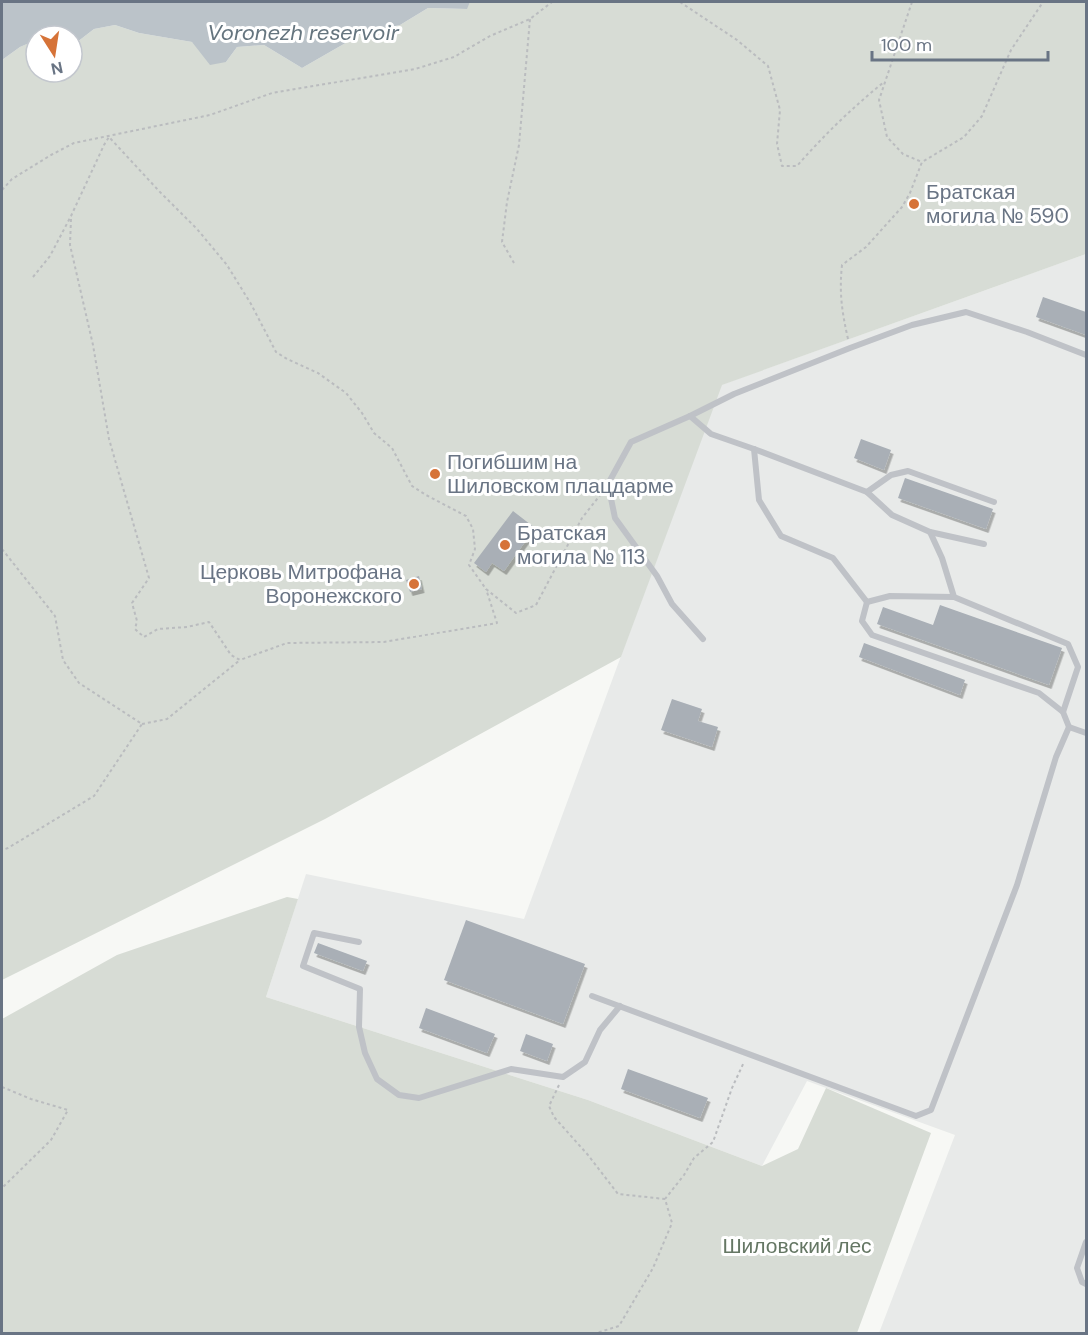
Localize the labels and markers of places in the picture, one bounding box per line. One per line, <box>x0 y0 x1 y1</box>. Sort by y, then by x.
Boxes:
place label: Братская могила № 590 <box>926 178 1069 230</box>
marker: Братская могила № 590 <box>907 197 921 211</box>
place label: Погибшим на Шиловском плацдарме <box>447 448 674 500</box>
marker: Погибшим на Шиловском плацдарме <box>428 467 442 481</box>
place label: Братская могила № 113 <box>517 519 646 571</box>
marker: Братская могила № 113 <box>498 538 512 552</box>
place label: Церковь Митрофана Воронежского <box>200 558 402 610</box>
marker: Церковь Митрофана Воронежского <box>407 577 421 591</box>

